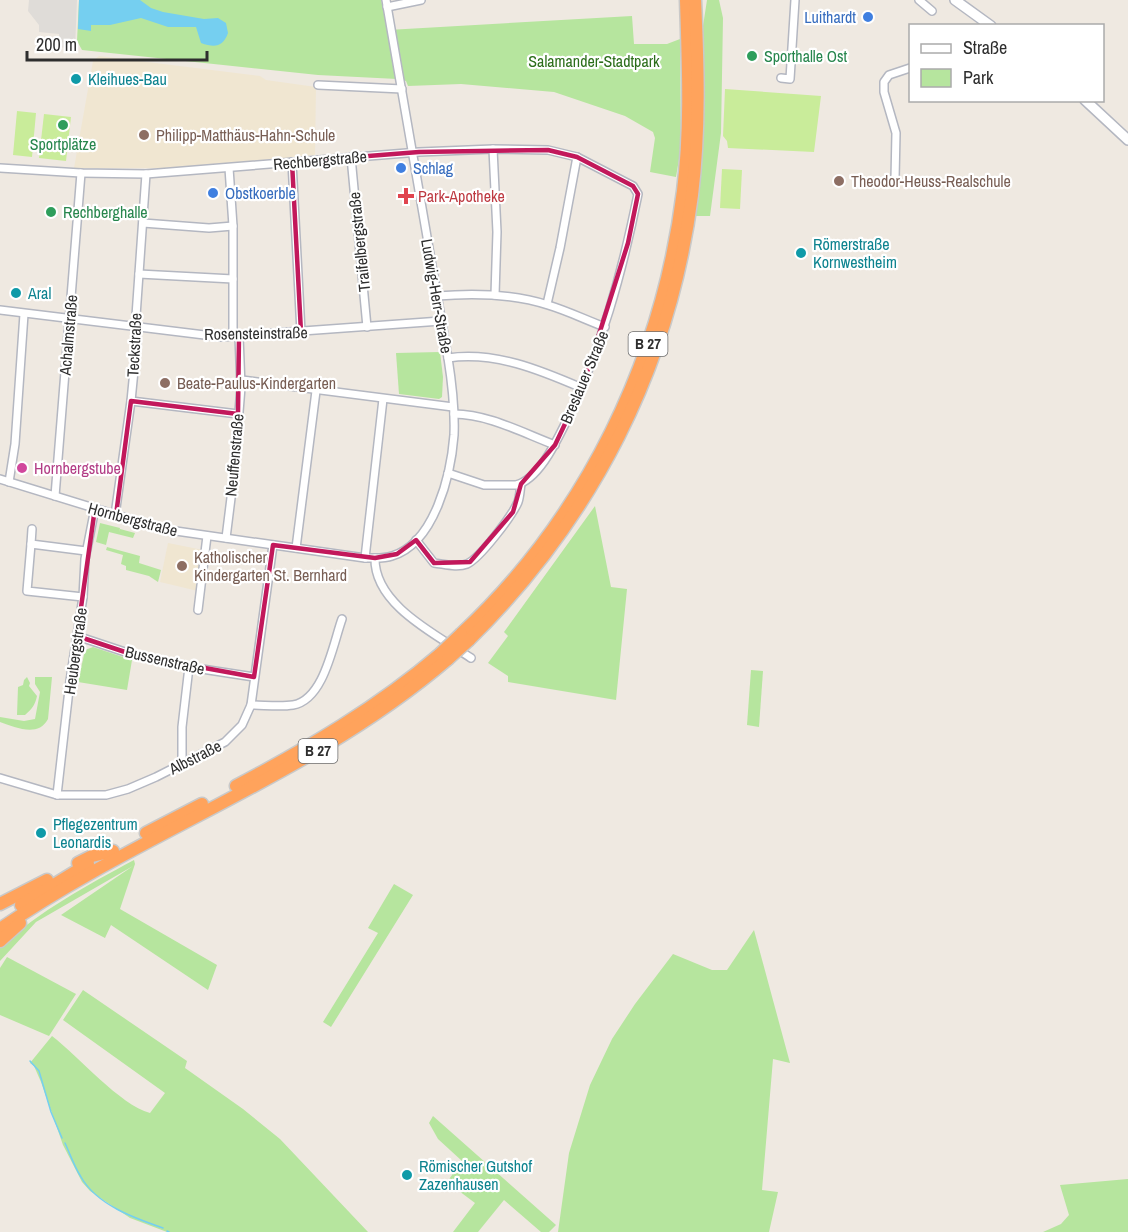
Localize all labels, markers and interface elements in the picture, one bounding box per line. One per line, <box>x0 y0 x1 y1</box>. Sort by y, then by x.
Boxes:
place label: Luithardt <box>804 6 856 28</box>
marker: Luithardt <box>861 10 875 24</box>
scale bar <box>27 24 207 62</box>
legend <box>909 24 1104 102</box>
text: 200 m <box>36 32 77 57</box>
text: Straße <box>963 35 1007 60</box>
place label: Sporthalle Ost <box>764 45 847 67</box>
marker: Sporthalle Ost <box>745 49 759 63</box>
park label: Salamander-Stadtpark <box>528 50 660 72</box>
text: Park <box>963 65 994 90</box>
place label: Kleihues-Bau <box>88 68 167 90</box>
marker: Kleihues-Bau <box>69 72 83 86</box>
marker: Sportplätze <box>56 118 70 132</box>
place label: Philipp-Matthäus-Hahn-Schule <box>156 124 335 146</box>
marker: Philipp-Matthäus-Hahn-Schule <box>137 128 151 142</box>
place label: Sportplätze <box>30 133 96 155</box>
street label: Rechbergstraße <box>272 145 368 175</box>
place label: Schlag <box>413 157 454 179</box>
marker: Schlag <box>394 161 408 175</box>
place label: Theodor-Heuss-Realschule <box>851 170 1011 192</box>
marker: Theodor-Heuss-Realschule <box>832 174 846 188</box>
place label: Obstkoerble <box>225 182 296 204</box>
place label: Park-Apotheke <box>418 185 505 207</box>
marker: Obstkoerble <box>206 186 220 200</box>
marker: Park-Apotheke <box>399 189 413 203</box>
street label: Traifelbergstraße <box>343 191 375 293</box>
place label: Rechberghalle <box>63 201 148 223</box>
marker: Rechberghalle <box>44 205 58 219</box>
place label: Römerstraße Kornwestheim <box>813 233 897 273</box>
street label: Ludwig-Herr-Straße <box>416 237 458 355</box>
marker: Römerstraße Kornwestheim <box>794 246 808 260</box>
place label: Aral <box>27 282 51 304</box>
marker: Aral <box>9 286 23 300</box>
street label: Achalmstraße <box>53 294 82 377</box>
street label: Teckstraße <box>121 312 147 378</box>
street label: Rosensteinstraße <box>204 321 308 345</box>
street label: Breslauer Straße <box>554 327 614 427</box>
road number: B 27 <box>628 332 668 356</box>
place label: Beate-Paulus-Kindergarten <box>177 372 336 394</box>
marker: Beate-Paulus-Kindergarten <box>158 376 172 390</box>
street label: Neuffenstraße <box>219 413 249 497</box>
place label: Hornbergstube <box>34 457 121 479</box>
marker: Hornbergstube <box>15 461 29 475</box>
street label: Hornbergstraße <box>86 496 180 542</box>
place label: Katholischer Kindergarten St. Bernhard <box>194 546 347 586</box>
marker: Katholischer Kindergarten St. Bernhard <box>175 559 189 573</box>
street label: Heubergstraße <box>58 606 92 696</box>
street label: Bussenstraße <box>123 640 207 680</box>
street label: Albstraße <box>164 734 225 780</box>
road number: B 27 <box>298 739 338 763</box>
place label: Pflegezentrum Leonardis <box>53 813 138 853</box>
marker: Pflegezentrum Leonardis <box>34 826 48 840</box>
place label: Römischer Gutshof Zazenhausen <box>419 1155 532 1195</box>
marker: Römischer Gutshof Zazenhausen <box>400 1168 414 1182</box>

